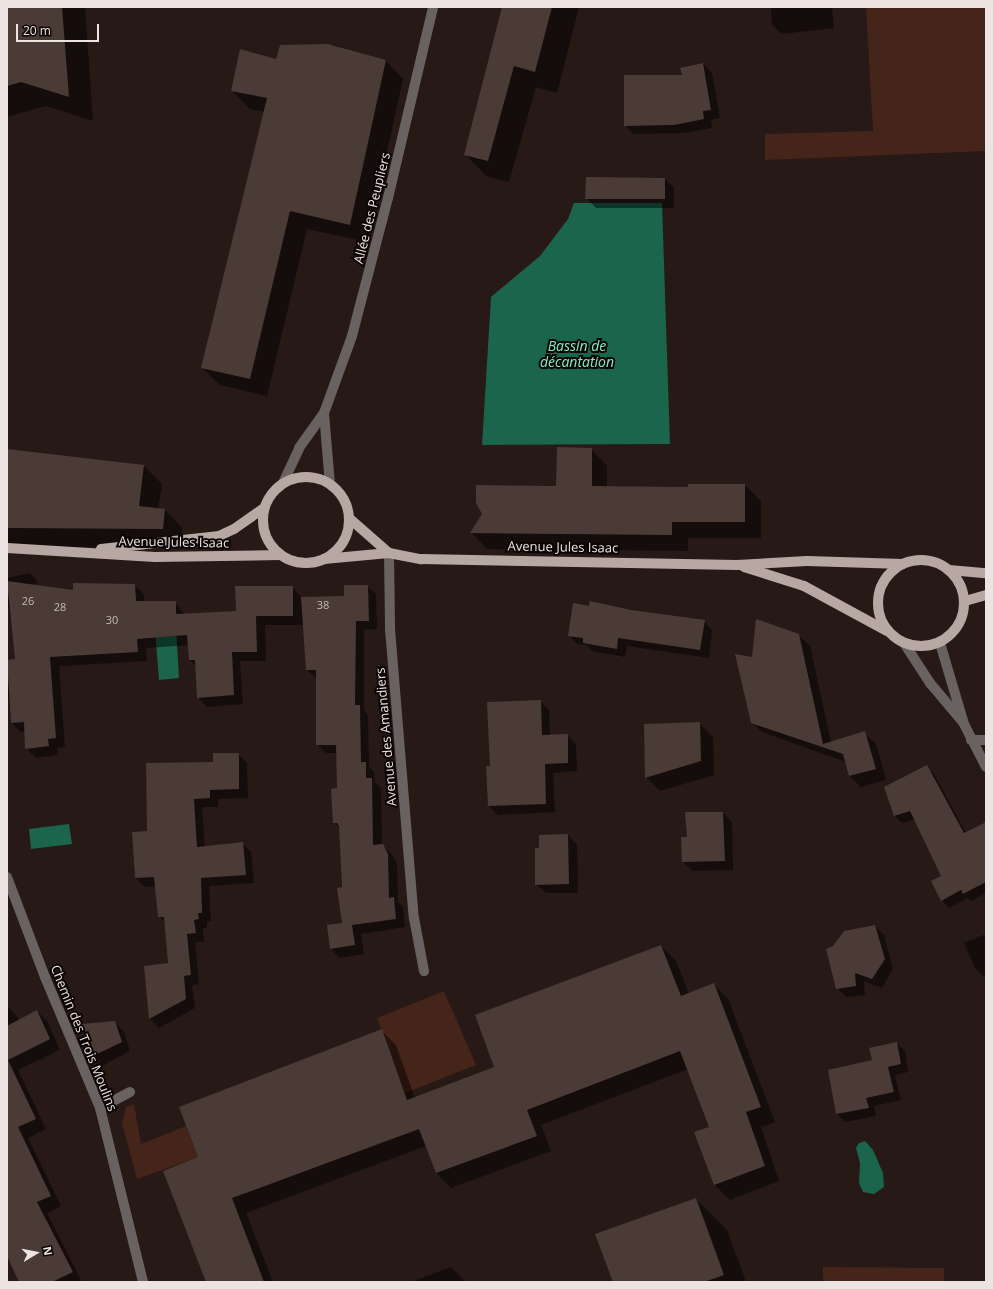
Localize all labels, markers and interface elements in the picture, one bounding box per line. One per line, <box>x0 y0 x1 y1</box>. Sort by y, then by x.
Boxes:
scale bar <box>18 16 101 42</box>
text: 20 m <box>23 22 51 39</box>
street label: Allée des Peupliers <box>351 151 393 265</box>
water label: Bassin de décantation <box>540 338 614 370</box>
street label: Avenue Jules Isaac <box>118 533 230 551</box>
street label: Avenue Jules Isaac <box>507 538 619 556</box>
house number: 26 <box>22 594 34 608</box>
house number: 38 <box>317 598 329 612</box>
house number: 28 <box>54 600 66 614</box>
house number: 30 <box>106 613 118 627</box>
street label: Avenue des Amandiers <box>372 667 400 807</box>
street label: Chemin des Trois Moulins <box>47 963 121 1113</box>
north arrow <box>16 1233 56 1273</box>
text: N <box>40 1245 56 1257</box>

